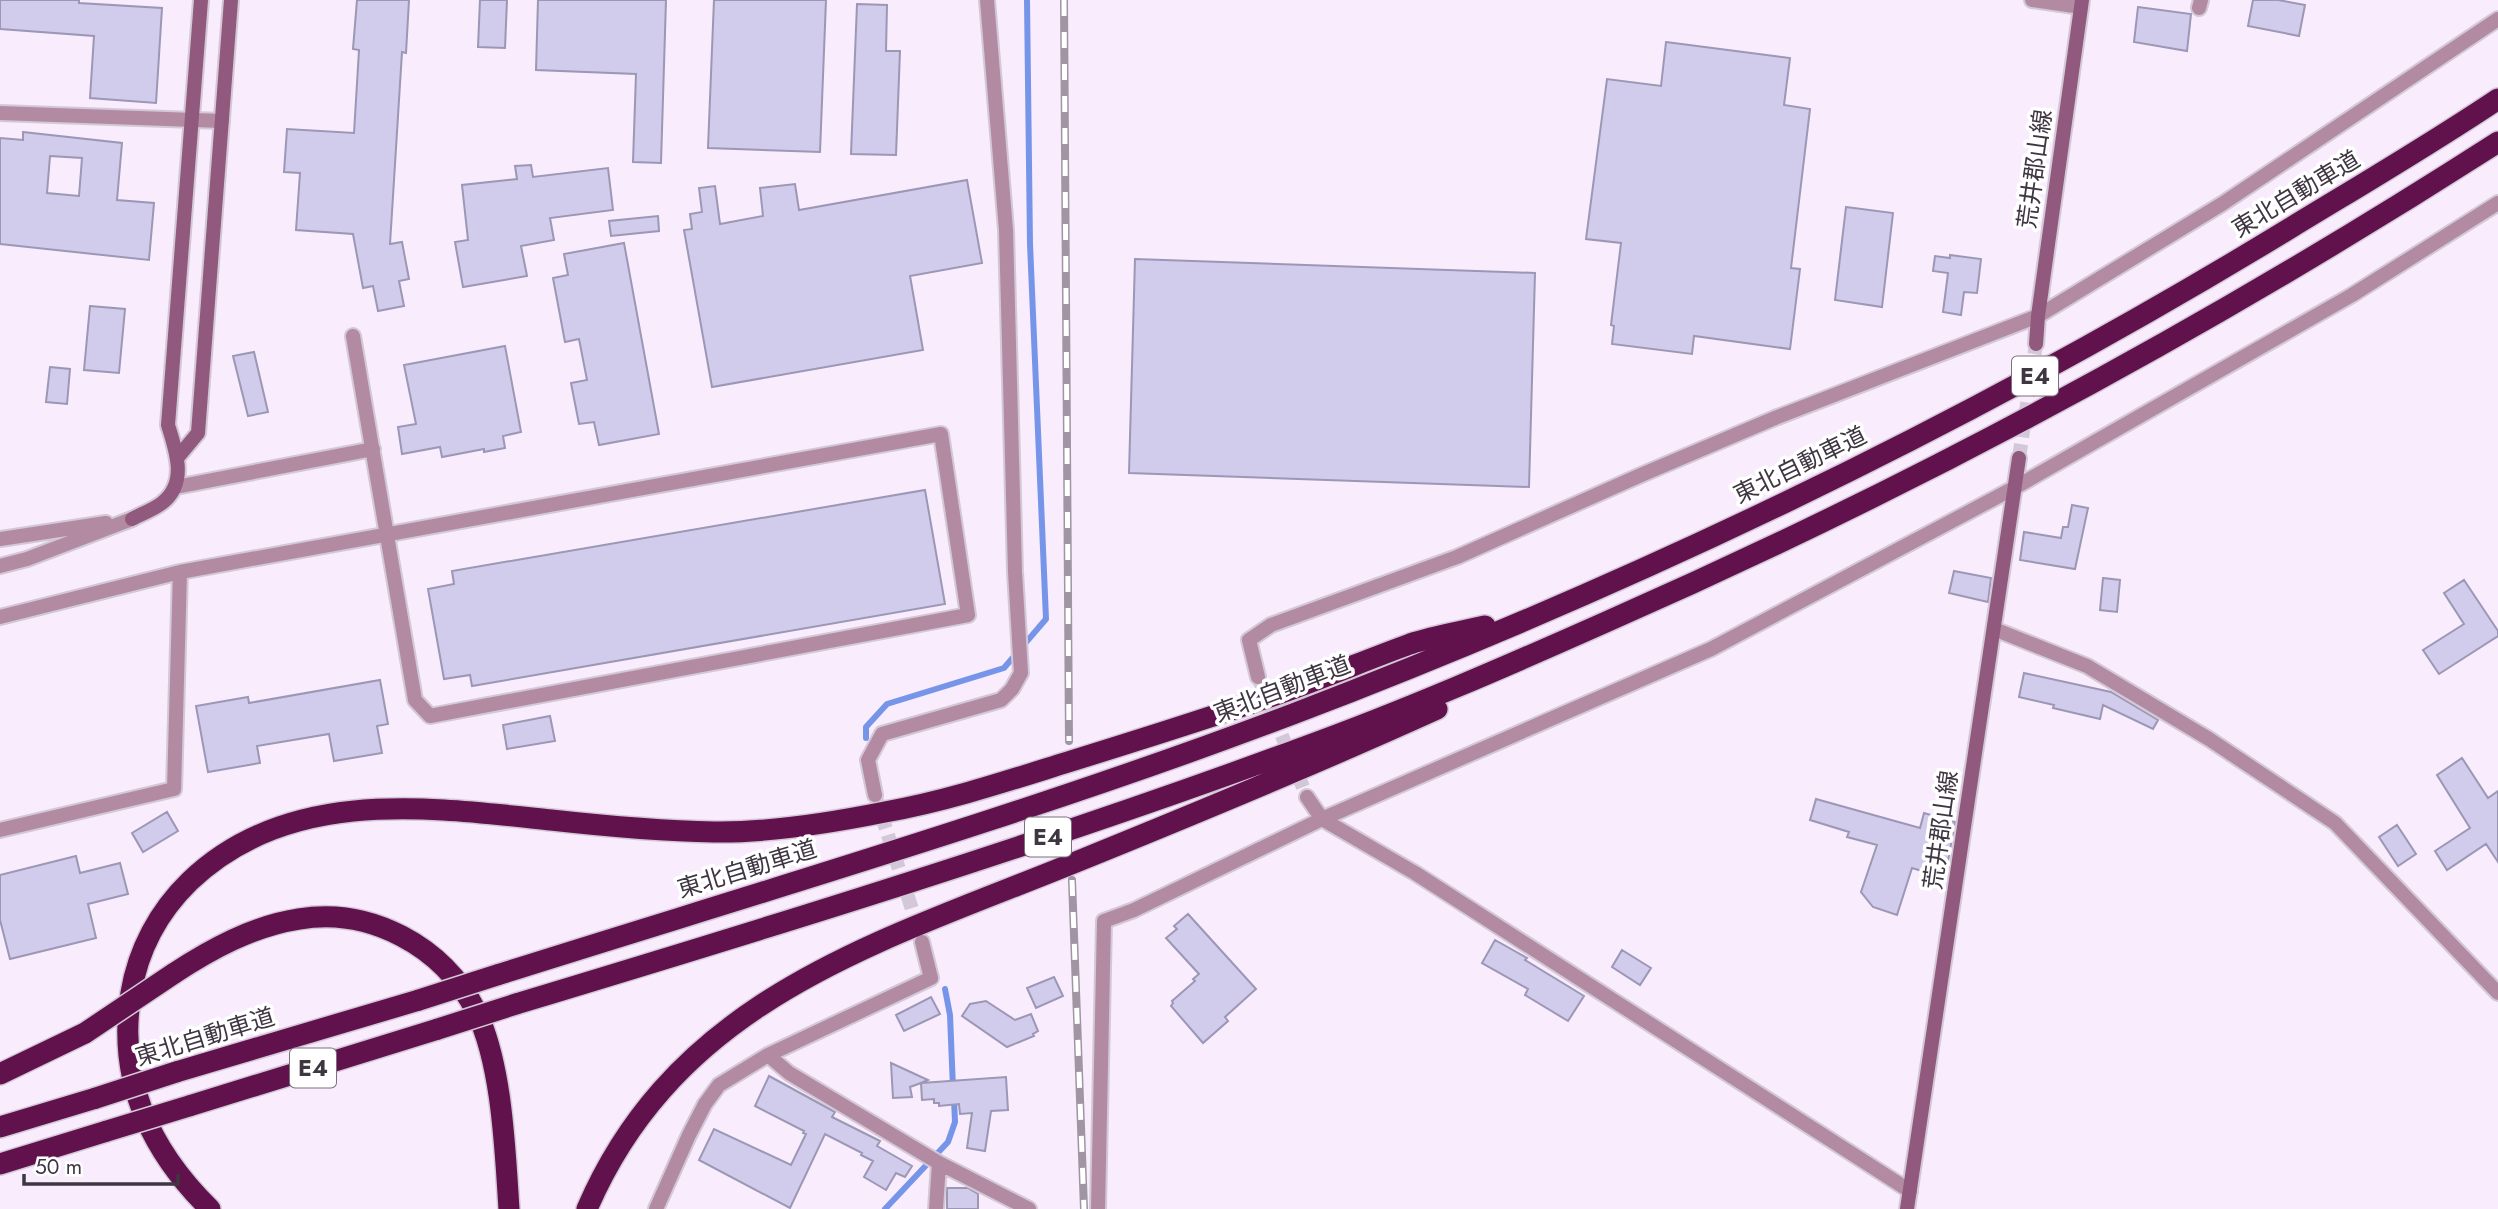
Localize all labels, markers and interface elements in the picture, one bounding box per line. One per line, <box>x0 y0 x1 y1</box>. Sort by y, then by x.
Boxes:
street label: 荒井郡山線 <box>2009 107 2060 231</box>
street label: 東北自動車道 <box>2225 141 2366 246</box>
road number: E4 <box>2012 356 2058 396</box>
street label: 東北自動車道 <box>1727 417 1872 512</box>
street label: 東北自動車道 <box>1208 646 1355 731</box>
street label: 荒井郡山線 <box>1915 768 1966 892</box>
road number: E4 <box>1025 818 1071 856</box>
street label: 東北自動車道 <box>673 831 821 906</box>
street label: 東北自動車道 <box>131 999 279 1074</box>
road number: E4 <box>290 1049 336 1088</box>
scale bar <box>24 1142 178 1186</box>
text: 50 m <box>35 1152 82 1182</box>

